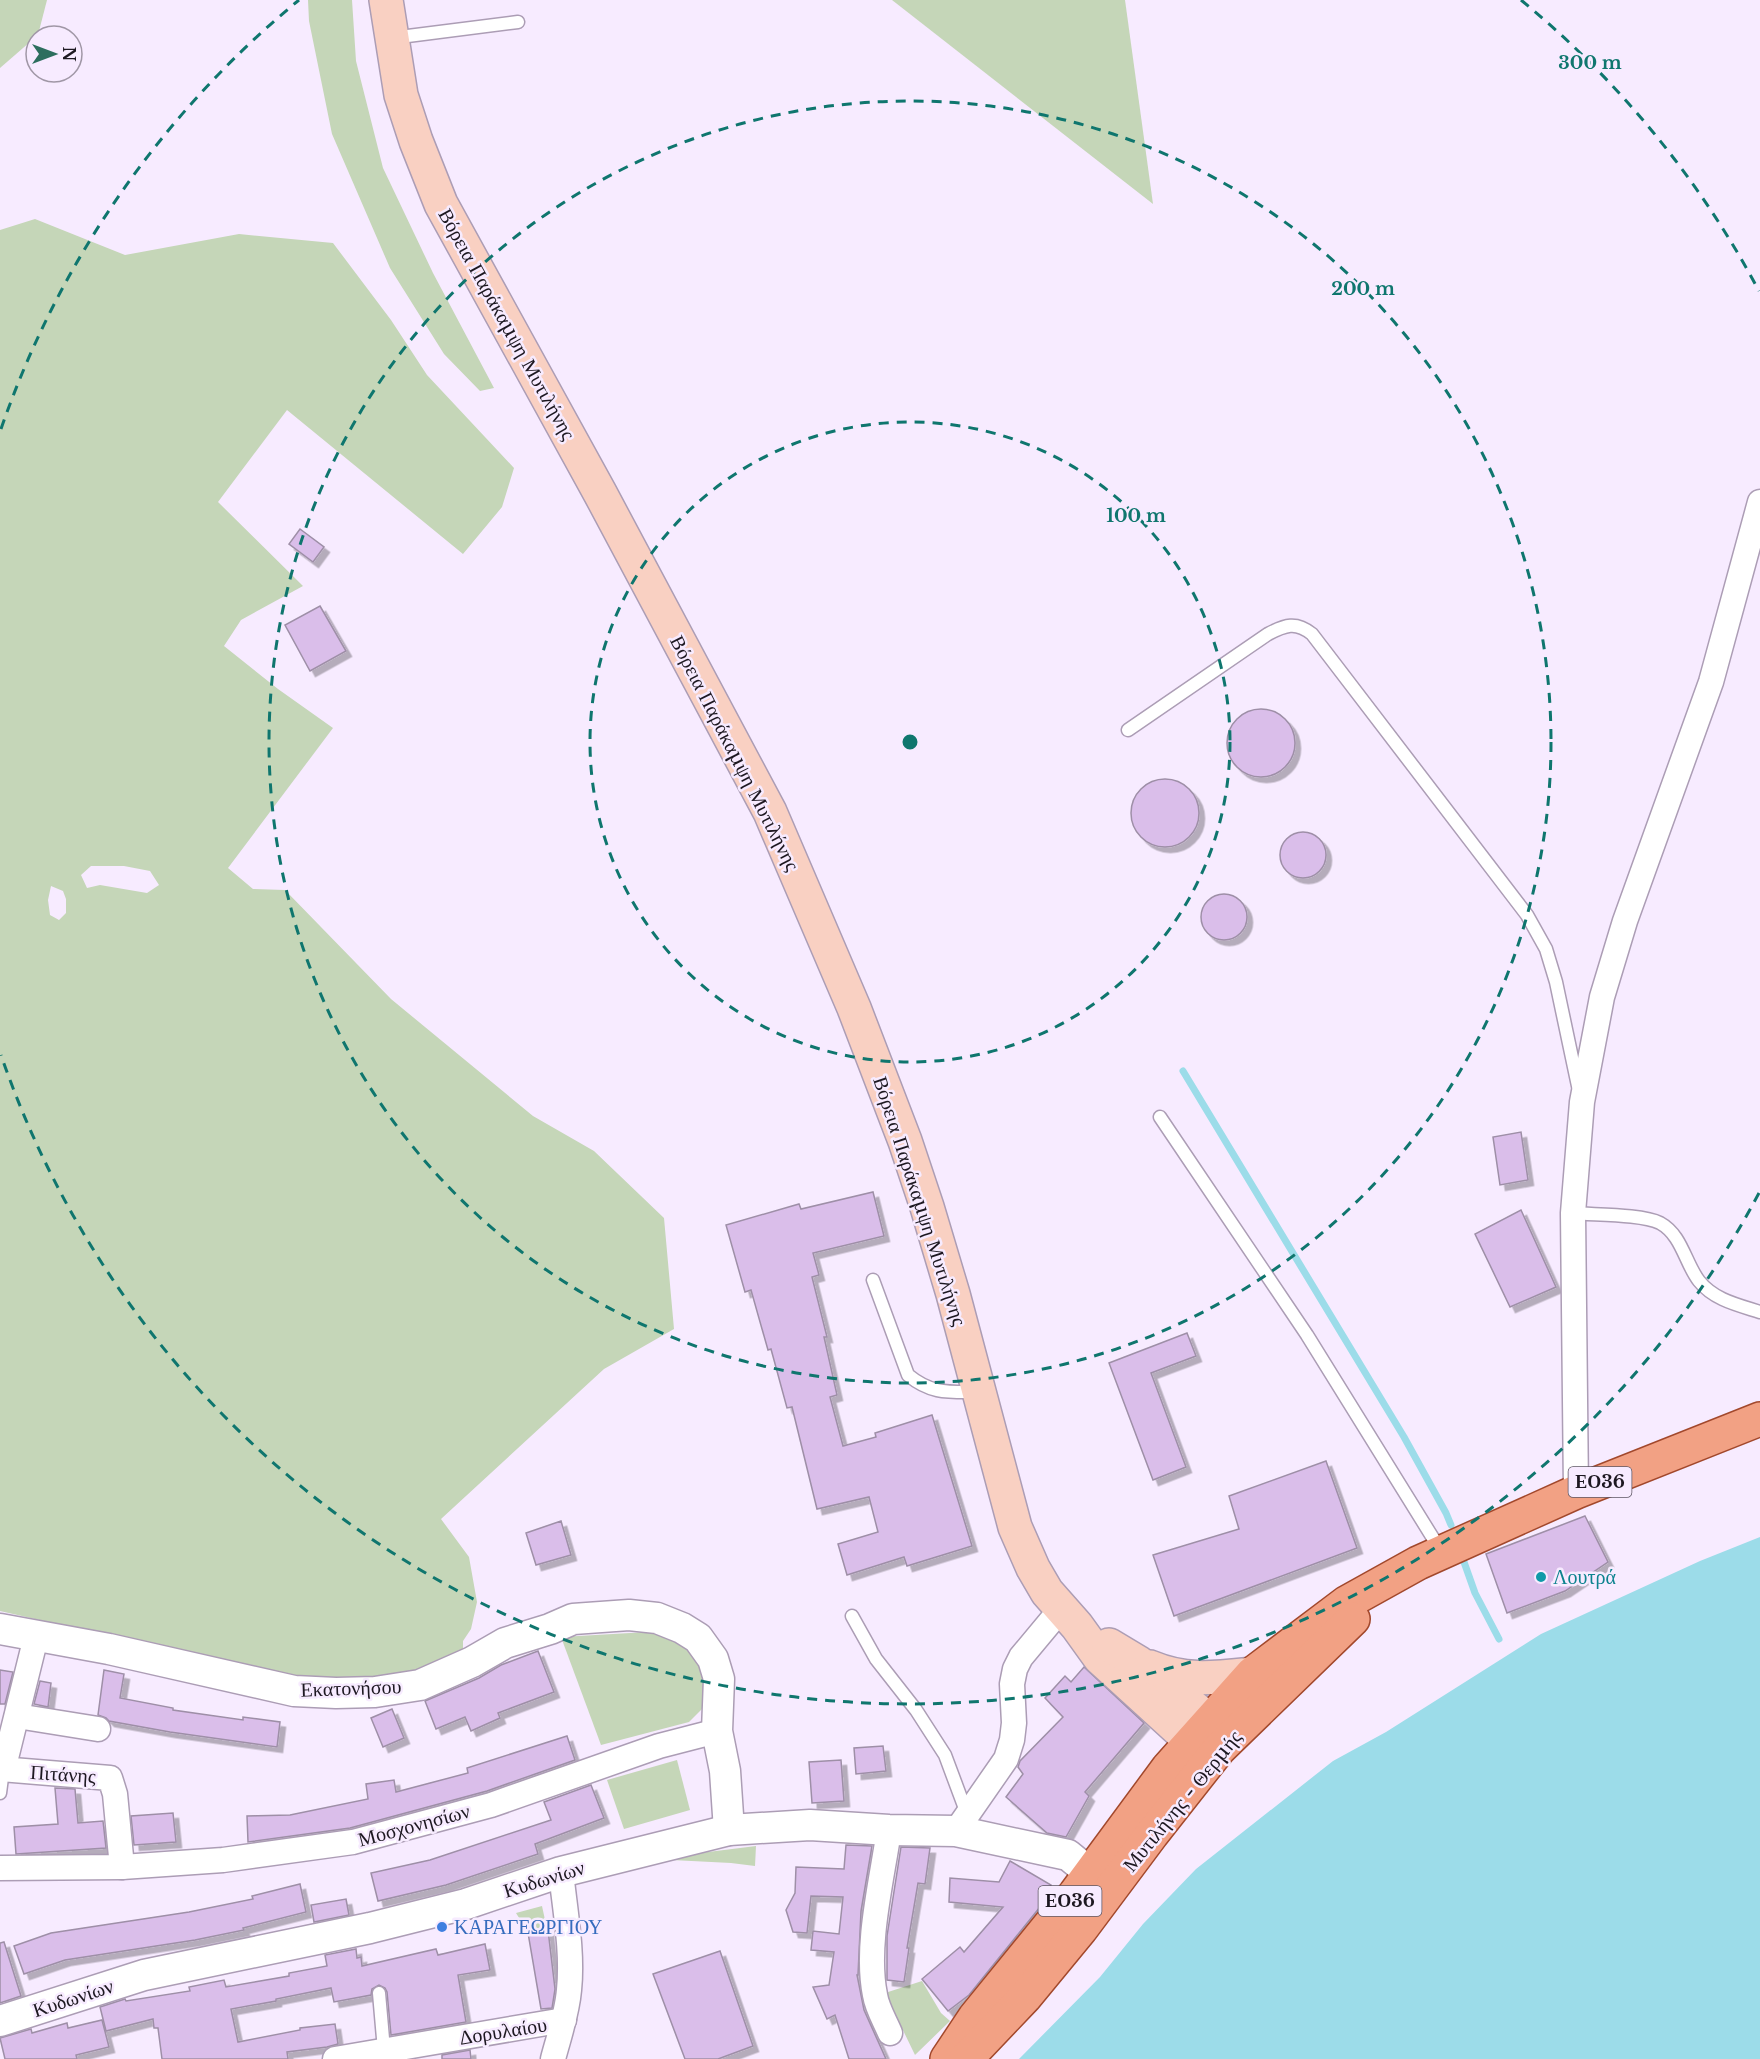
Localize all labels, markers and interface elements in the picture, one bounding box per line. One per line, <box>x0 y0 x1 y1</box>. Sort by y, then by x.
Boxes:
north arrow <box>24 24 84 84</box>
text: N <box>59 46 79 62</box>
text: 300 m <box>1558 52 1622 74</box>
street label: Βόρεια Παράκαμψη Μυτιλήνης <box>433 204 581 444</box>
text: 200 m <box>1331 278 1395 300</box>
text: 100 m <box>1106 505 1166 527</box>
street label: Βόρεια Παράκαμψη Μυτιλήνης <box>665 631 805 875</box>
centre of rings <box>900 732 920 752</box>
street label: Βόρεια Παράκαμψη Μυτιλήνης <box>868 1073 972 1329</box>
road number: ΕΟ36 <box>1568 1467 1632 1497</box>
place label: Λουτρά <box>1553 1565 1616 1589</box>
marker: Λουτρά <box>1534 1570 1548 1584</box>
street label: Εκατονήσου <box>300 1674 402 1702</box>
street label: Μυτιλήνης - Θερμής <box>1118 1725 1246 1877</box>
street label: Πιτάνης <box>29 1760 97 1788</box>
street label: Μοσχονησίων <box>355 1799 473 1851</box>
street label: Κυδωνίων <box>501 1855 587 1903</box>
road number: ΕΟ36 <box>1038 1886 1102 1916</box>
place label: ΚΑΡΑΓΕΩΡΓΙΟΥ <box>454 1915 603 1939</box>
marker: ΚΑΡΑΓΕΩΡΓΙΟΥ <box>435 1920 449 1934</box>
street label: Κυδωνίων <box>30 1974 116 2022</box>
street label: Δορυλαίου <box>458 2012 549 2050</box>

